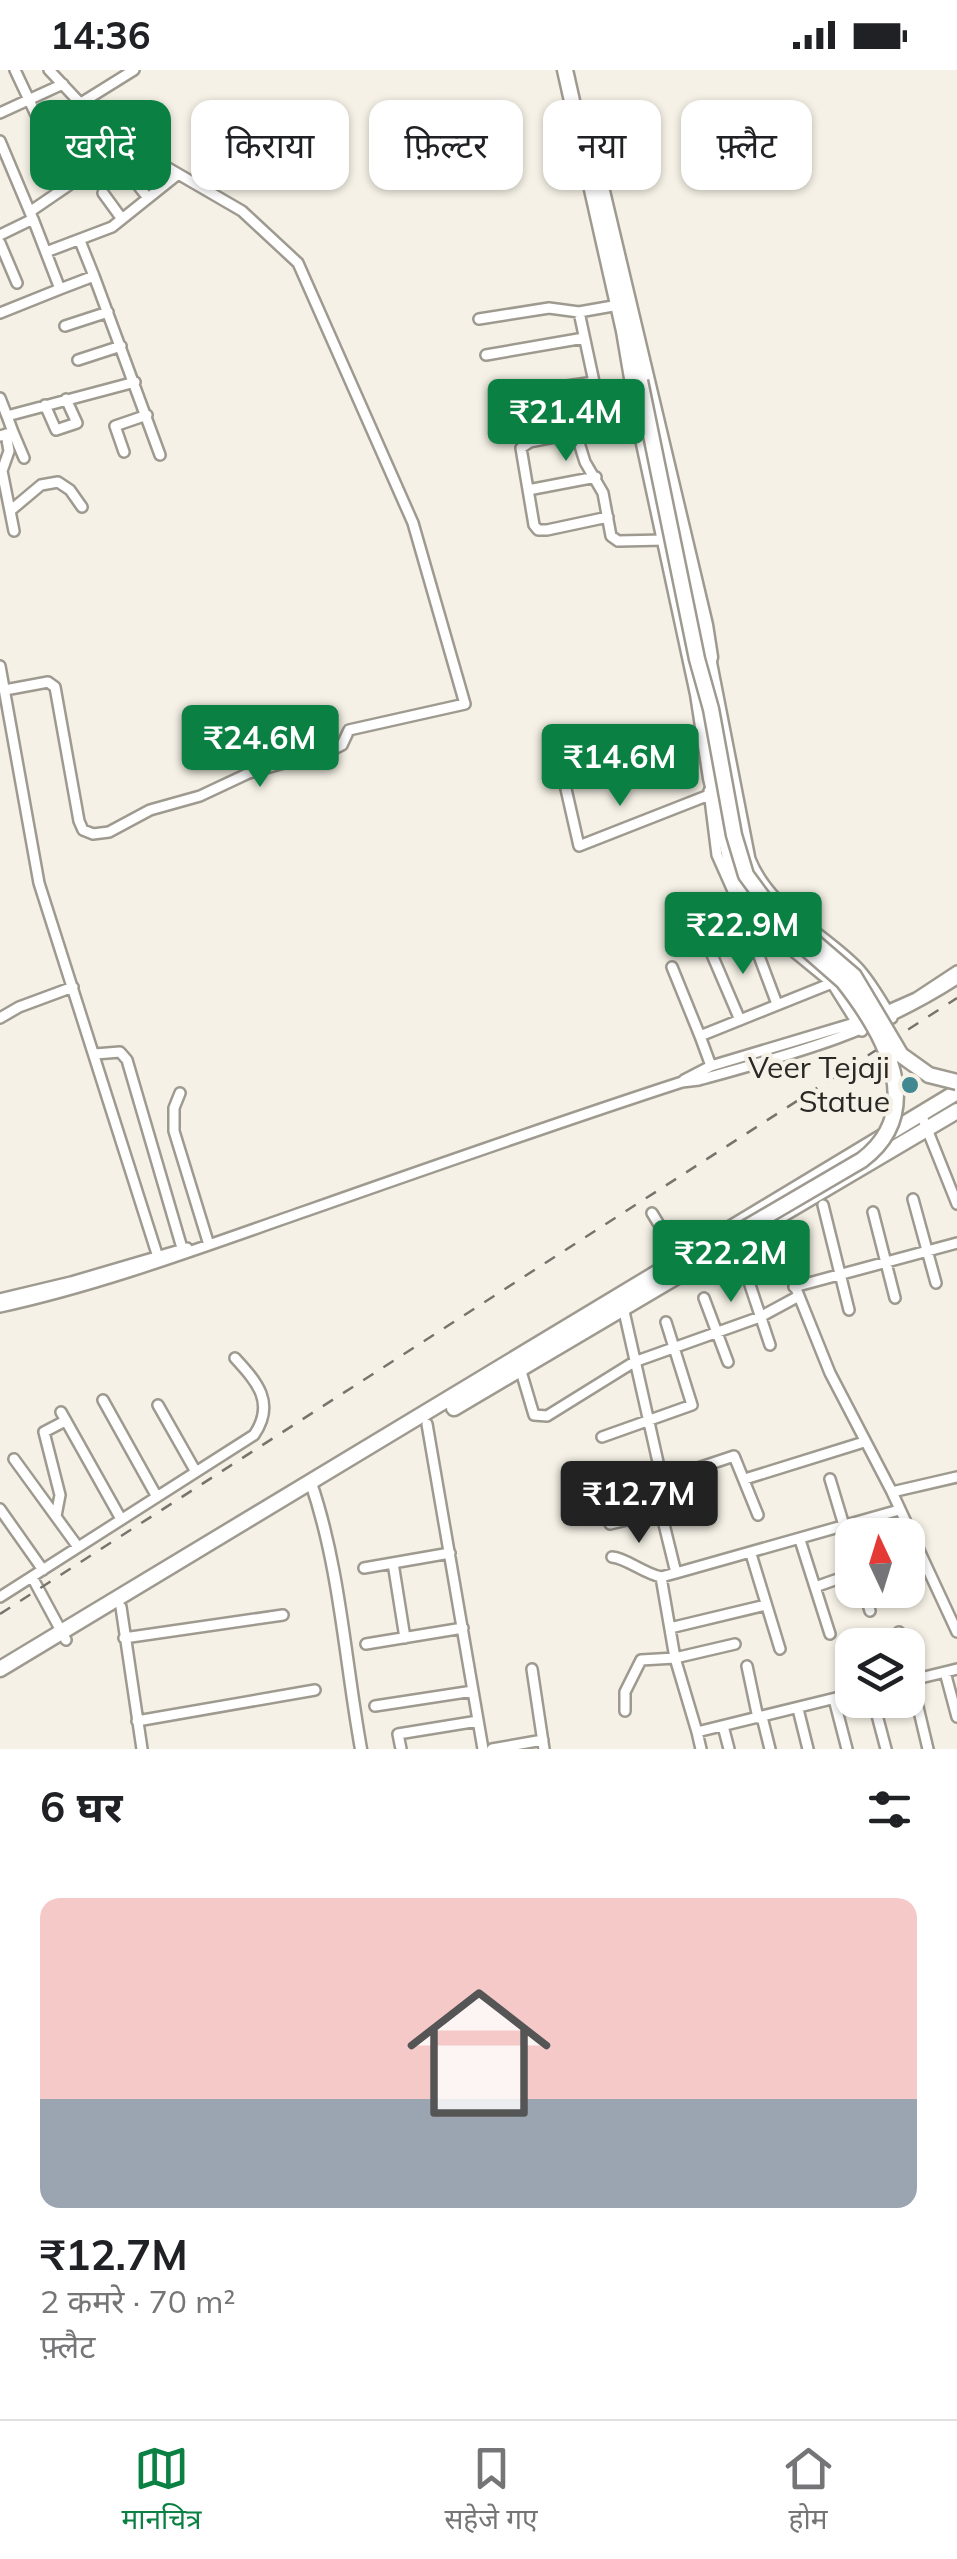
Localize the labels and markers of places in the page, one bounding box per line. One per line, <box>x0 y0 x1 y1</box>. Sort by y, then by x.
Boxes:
pin: ₹21.4M <box>485 379 647 464</box>
pin: ₹24.6M <box>179 705 341 790</box>
pin: ₹14.6M <box>539 724 701 809</box>
pin: ₹22.9M <box>662 892 824 977</box>
place label: Veer Tejaji Statue <box>748 1048 890 1120</box>
marker: Veer Tejaji Statue <box>899 1074 921 1096</box>
pin: ₹22.2M <box>650 1220 812 1305</box>
pin: ₹12.7M <box>558 1461 720 1546</box>

